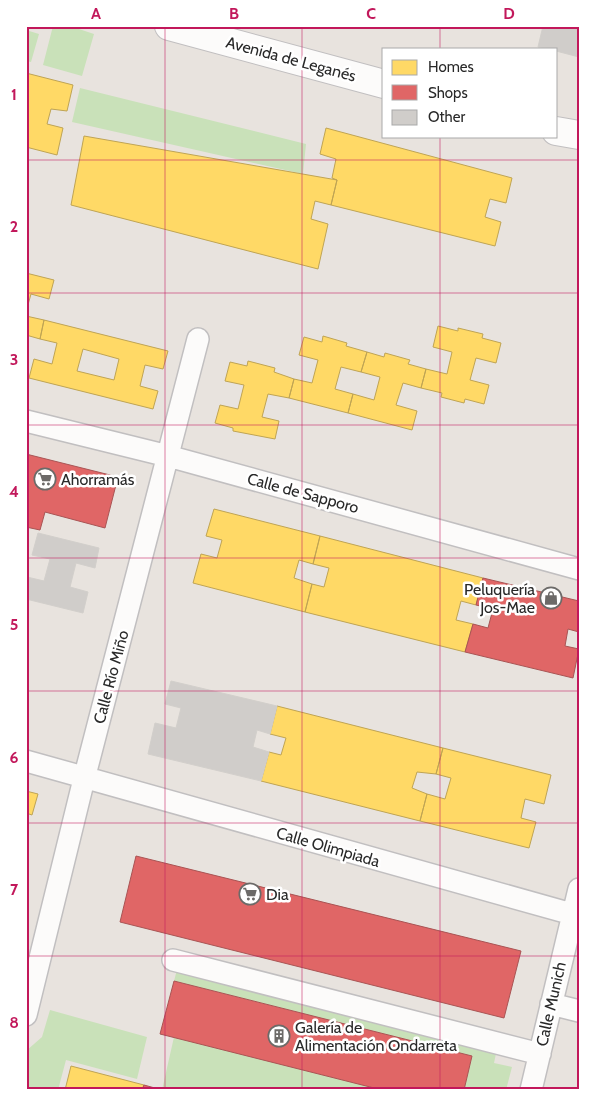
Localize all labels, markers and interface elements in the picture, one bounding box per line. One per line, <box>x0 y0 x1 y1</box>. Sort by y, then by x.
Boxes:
text: A <box>91 4 101 23</box>
text: B <box>229 4 239 23</box>
text: C <box>366 4 376 23</box>
text: D <box>503 4 515 23</box>
street label: Avenida de Leganés <box>224 33 358 86</box>
legend <box>382 48 558 138</box>
text: Homes <box>428 58 474 76</box>
text: Shops <box>428 84 468 102</box>
text: 1 <box>11 85 17 104</box>
text: Other <box>428 108 465 126</box>
text: 2 <box>10 217 18 236</box>
text: 3 <box>10 350 18 369</box>
supermarket icon: Ahorramás <box>33 467 57 491</box>
street label: Calle de Sapporo <box>245 469 361 517</box>
place label: Ahorramás <box>61 470 135 489</box>
text: 4 <box>9 482 19 501</box>
place label: Peluquería Jos-Mae <box>464 580 535 617</box>
shop icon: Peluquería Jos-Mae <box>539 586 563 610</box>
text: 5 <box>10 615 18 634</box>
street label: Calle Río Miño <box>89 628 133 726</box>
text: 6 <box>10 748 19 767</box>
street label: Calle Olimpiada <box>274 823 382 871</box>
text: 7 <box>10 880 19 899</box>
supermarket icon: Dia <box>238 882 262 906</box>
place label: Dia <box>266 885 289 904</box>
street label: Calle Munich <box>532 960 570 1048</box>
text: 8 <box>9 1013 19 1032</box>
place label: Galería de Alimentación Ondarreta <box>295 1018 457 1055</box>
building icon: Galería de Alimentación Ondarreta <box>267 1024 291 1048</box>

